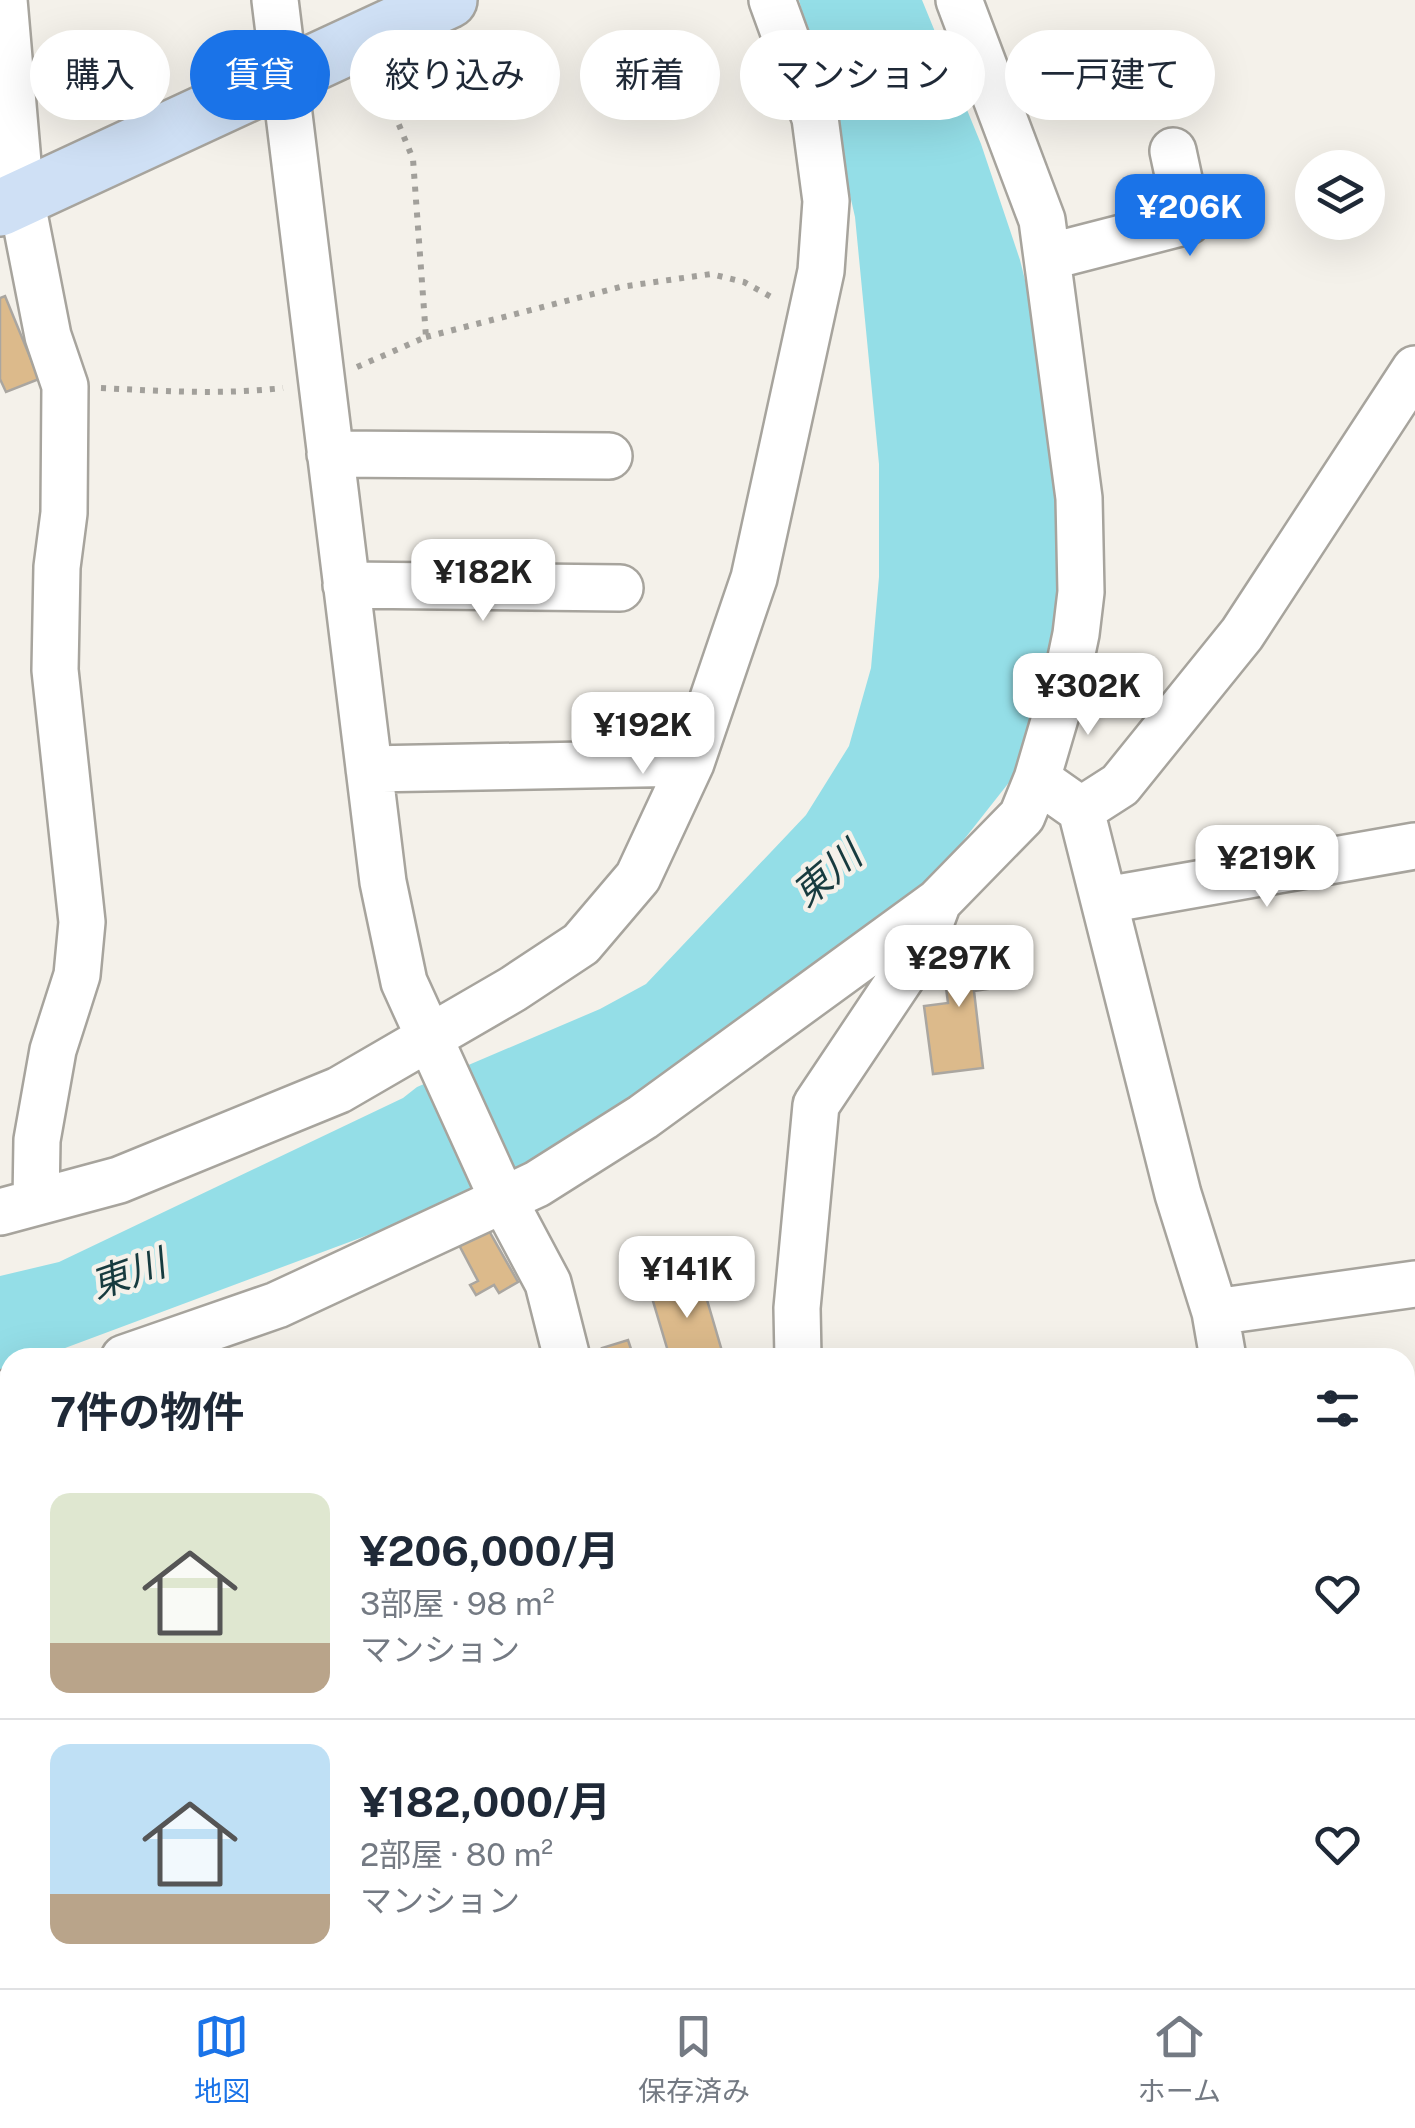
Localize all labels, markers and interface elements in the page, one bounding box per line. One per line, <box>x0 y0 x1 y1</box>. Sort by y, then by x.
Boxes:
chip: 購入 <box>30 30 170 120</box>
chip: 賃貸 <box>190 30 330 120</box>
chip: 絞り込み <box>350 30 560 120</box>
chip: 新着 <box>580 30 720 120</box>
chip: マンション <box>740 30 985 120</box>
chip: 一戸建て <box>1005 30 1215 120</box>
map controls <box>1295 150 1385 240</box>
button: layers <box>1295 150 1385 240</box>
pin: ¥206K <box>1120 174 1260 259</box>
text: ¥206K <box>1137 188 1243 225</box>
pin: ¥182K <box>413 539 553 624</box>
text: ¥182K <box>433 553 533 590</box>
pin: ¥302K <box>1018 653 1158 738</box>
text: ¥302K <box>1035 667 1141 704</box>
pin: ¥192K <box>573 692 713 777</box>
text: ¥192K <box>593 706 693 743</box>
pin: ¥219K <box>1197 825 1337 910</box>
water label: 東川 <box>783 829 873 915</box>
text: ¥219K <box>1217 839 1317 876</box>
pin: ¥297K <box>889 925 1029 1010</box>
text: ¥297K <box>907 939 1011 976</box>
pin: ¥141K <box>617 1236 757 1321</box>
water label: 東川 <box>85 1239 175 1307</box>
text: ¥141K <box>641 1250 733 1287</box>
icon: filters <box>1310 1381 1365 1436</box>
text: 7件の物件 <box>50 1387 244 1436</box>
text: ¥206,000/月 <box>360 1526 620 1575</box>
icon: home <box>130 1533 250 1653</box>
icon: heart <box>1310 1566 1365 1621</box>
text: 3部屋 · 98 m² <box>360 1585 555 1622</box>
text: マンション <box>360 1631 520 1668</box>
text: ¥182,000/月 <box>360 1777 611 1826</box>
icon: home <box>130 1784 250 1904</box>
icon: heart <box>1310 1817 1365 1872</box>
text: 2部屋 · 80 m² <box>360 1836 553 1873</box>
text: マンション <box>360 1882 520 1919</box>
tab: 地図 <box>194 2009 250 2109</box>
tab: 保存済み <box>638 2009 750 2109</box>
tab: ホーム <box>1138 2009 1221 2109</box>

